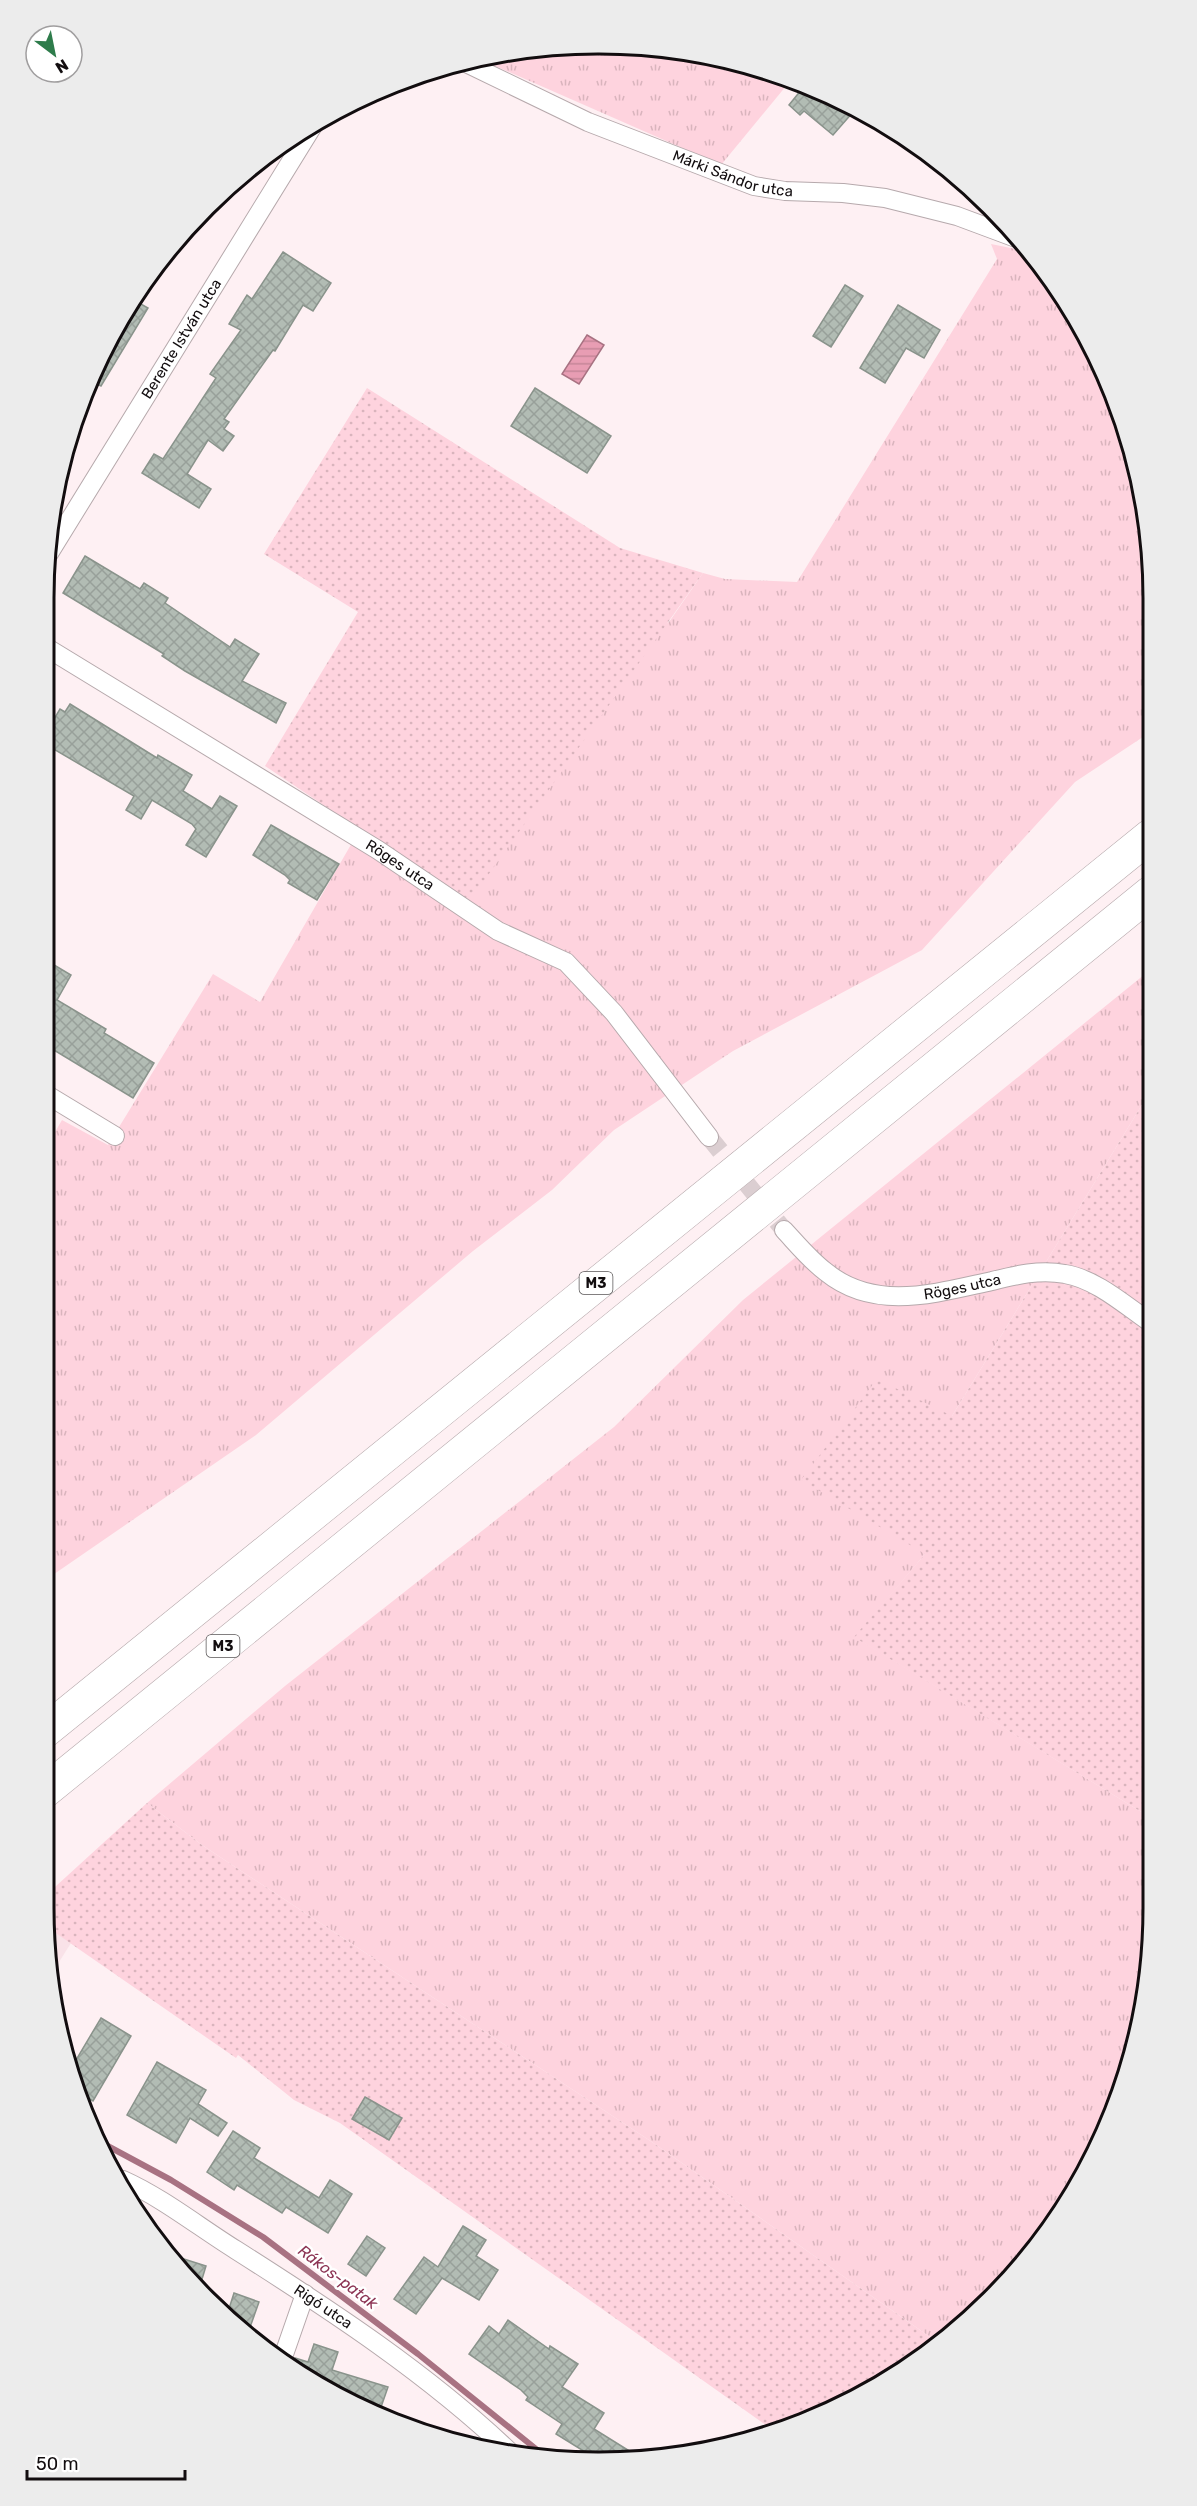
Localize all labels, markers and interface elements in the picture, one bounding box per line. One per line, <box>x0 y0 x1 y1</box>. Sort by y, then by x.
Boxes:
north arrow <box>24 24 84 84</box>
text: N <box>52 55 72 77</box>
street label: Márki Sándor utca <box>670 146 793 200</box>
street label: Berente István utca <box>138 276 225 402</box>
street label: Röges utca <box>363 836 438 894</box>
street label: Röges utca <box>922 1270 1003 1303</box>
road number: M3 <box>580 1272 612 1294</box>
road number: M3 <box>206 1635 240 1657</box>
water label: Rákos-patak <box>294 2241 382 2314</box>
street label: Rigó utca <box>291 2281 356 2333</box>
scale bar <box>27 2443 184 2481</box>
text: 50 m <box>36 2453 79 2475</box>

